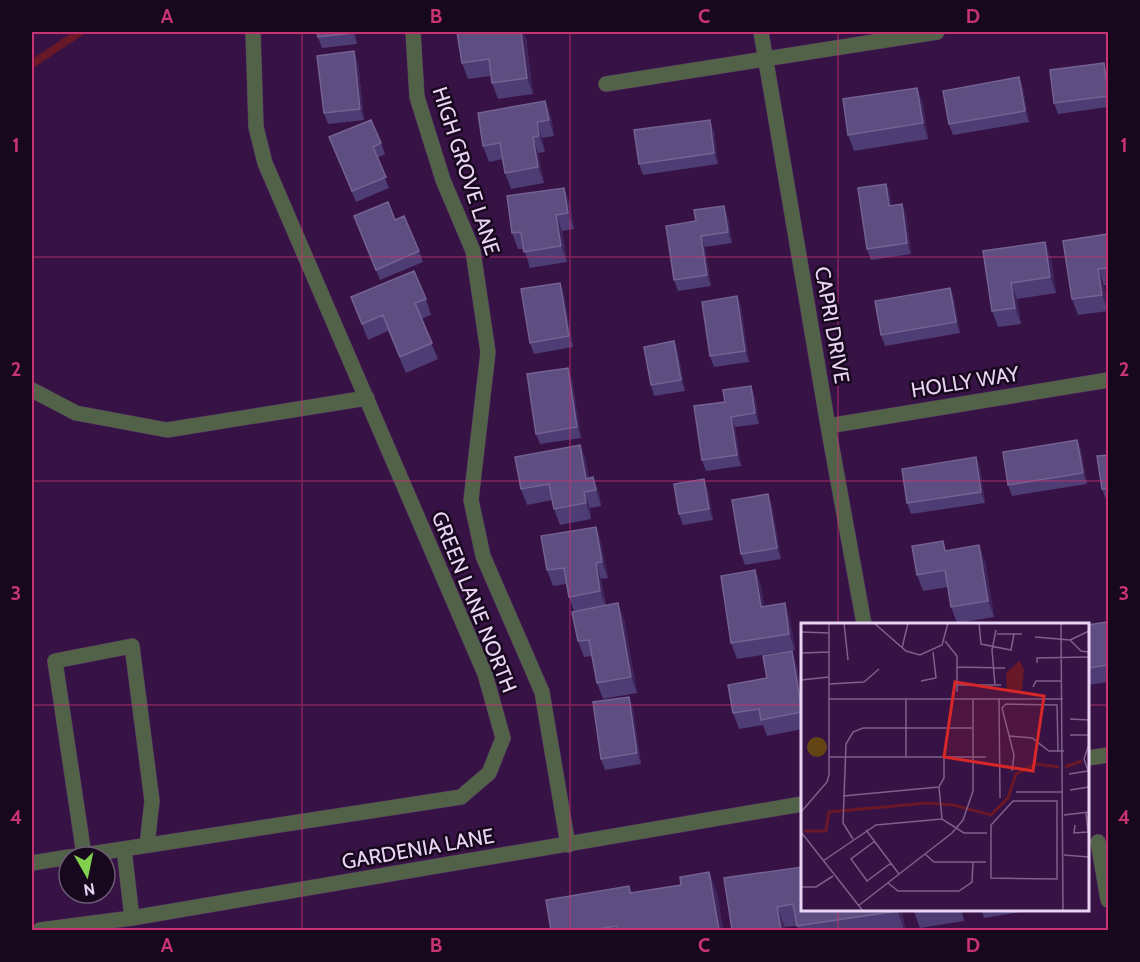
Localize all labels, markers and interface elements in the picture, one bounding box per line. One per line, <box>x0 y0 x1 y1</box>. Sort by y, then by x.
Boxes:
text: A <box>161 4 174 28</box>
text: B <box>430 4 442 28</box>
text: C <box>698 4 710 28</box>
text: D <box>966 4 980 28</box>
street label: HIGH GROVE LANE <box>427 83 505 258</box>
text: 1 <box>12 133 20 157</box>
text: 1 <box>1120 133 1128 157</box>
street label: CAPRI DRIVE <box>810 264 855 385</box>
text: 2 <box>11 357 21 381</box>
text: 2 <box>1119 357 1129 381</box>
street label: HOLLY WAY <box>909 360 1022 402</box>
street label: GREEN LANE NORTH <box>427 507 522 696</box>
text: 3 <box>11 581 21 605</box>
text: 3 <box>1119 581 1129 605</box>
inset map <box>801 623 1089 911</box>
text: 4 <box>10 805 22 829</box>
text: 4 <box>1118 805 1130 829</box>
street label: GARDENIA LANE <box>340 823 496 874</box>
north arrow <box>57 845 117 905</box>
text: N <box>82 879 96 900</box>
text: A <box>161 933 174 957</box>
text: B <box>430 933 442 957</box>
text: C <box>698 933 710 957</box>
text: D <box>966 933 980 957</box>

